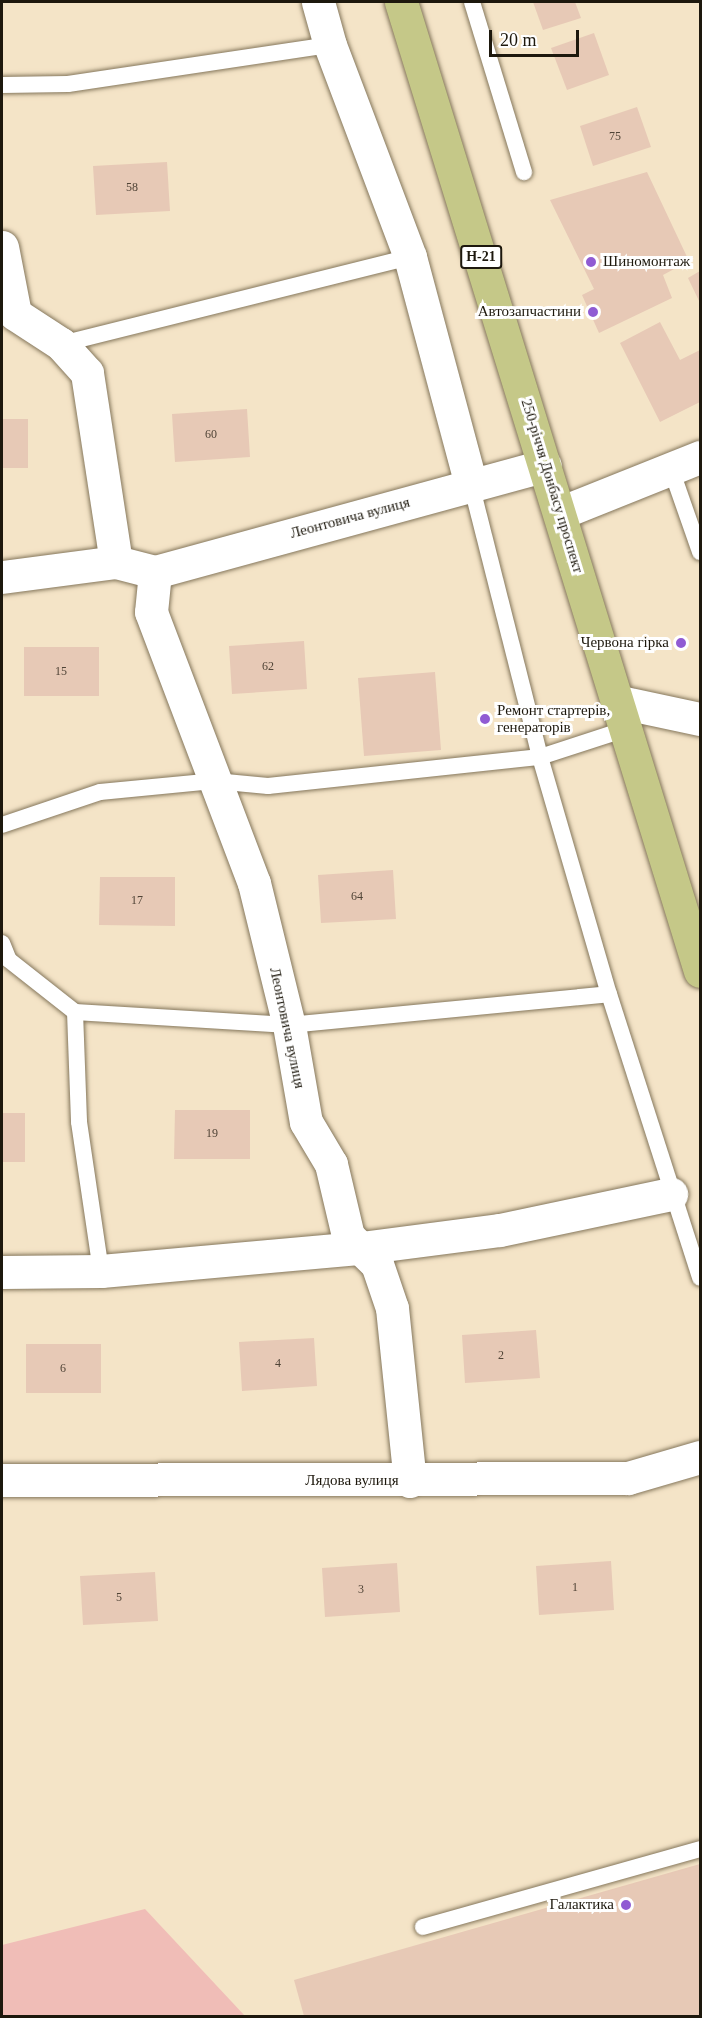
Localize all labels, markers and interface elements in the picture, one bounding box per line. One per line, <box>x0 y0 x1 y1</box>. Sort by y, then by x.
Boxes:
scale bar <box>492 18 582 56</box>
text: 20 m <box>500 30 537 50</box>
house number: 75 <box>609 130 621 144</box>
house number: 58 <box>126 181 138 195</box>
road number: Н-21 <box>460 246 502 268</box>
place label: Шиномонтаж <box>603 253 690 271</box>
marker: Шиномонтаж <box>584 255 598 269</box>
place label: Автозапчастини <box>478 303 581 321</box>
marker: Автозапчастини <box>586 305 600 319</box>
street label: 250-річчя Донбасу проспект <box>517 397 587 575</box>
house number: 60 <box>205 428 217 442</box>
street label: Леонтовича вулиця <box>288 493 412 543</box>
place label: Червона гірка <box>581 634 669 652</box>
marker: Червона гірка <box>674 636 688 650</box>
house number: 62 <box>262 660 274 674</box>
house number: 15 <box>55 665 67 679</box>
place label: Ремонт стартерів, генераторів <box>497 701 610 736</box>
marker: Ремонт стартерів, генераторів <box>478 712 492 726</box>
house number: 64 <box>351 890 363 904</box>
house number: 17 <box>131 894 143 908</box>
street label: Леонтовича вулиця <box>265 966 309 1090</box>
house number: 19 <box>206 1127 218 1141</box>
house number: 2 <box>498 1349 504 1363</box>
house number: 4 <box>275 1357 281 1371</box>
house number: 6 <box>60 1362 66 1376</box>
street label: Лядова вулиця <box>305 1472 399 1490</box>
house number: 1 <box>572 1581 578 1595</box>
house number: 3 <box>358 1583 364 1597</box>
house number: 5 <box>116 1591 122 1605</box>
place label: Галактика <box>549 1896 614 1914</box>
marker: Галактика <box>619 1898 633 1912</box>

